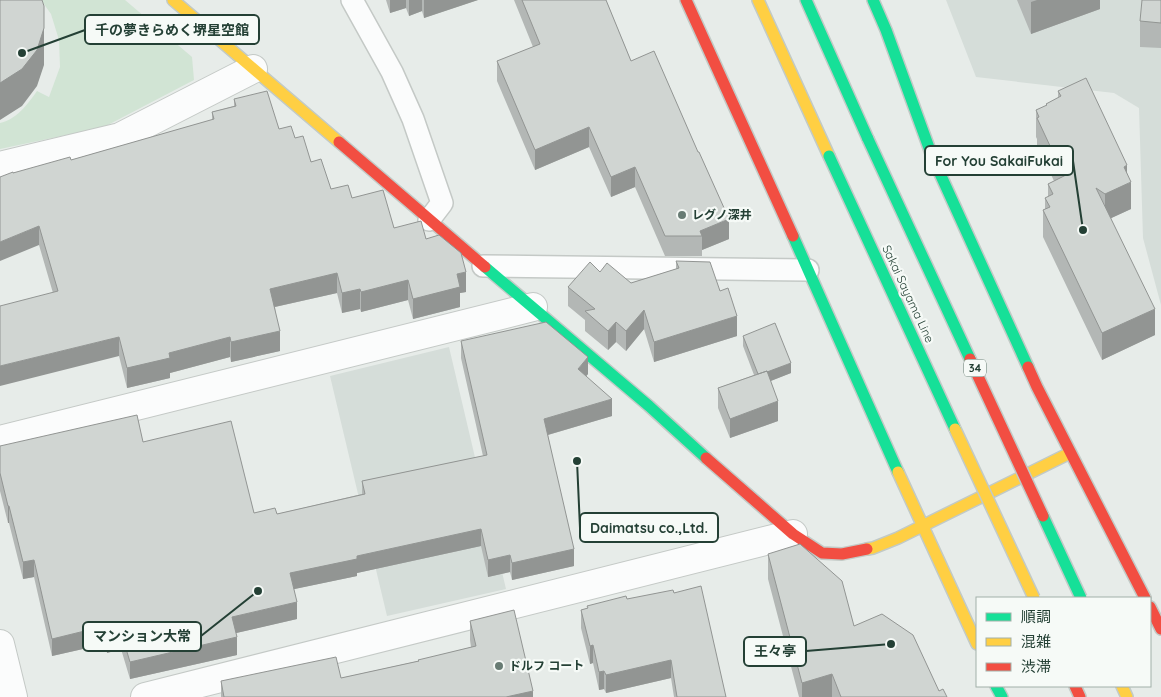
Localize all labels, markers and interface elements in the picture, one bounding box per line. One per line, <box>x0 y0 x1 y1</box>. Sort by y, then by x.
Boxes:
callout: 千の夢きらめく堺星空館 <box>85 15 259 44</box>
text: 千の夢きらめく堺星空館 <box>95 21 249 39</box>
callout: For You SakaiFukai <box>925 146 1073 175</box>
text: For You SakaiFukai <box>935 152 1063 170</box>
place label: レグノ深井 <box>692 207 752 222</box>
marker: レグノ深井 <box>676 209 688 221</box>
street label: Sakai Sayama Line <box>879 243 938 345</box>
road number: 34 <box>964 359 986 376</box>
callout: Daimatsu co.,Ltd. <box>580 513 718 542</box>
text: Daimatsu co.,Ltd. <box>590 519 708 537</box>
legend <box>976 597 1151 687</box>
text: 順調 <box>1021 607 1051 626</box>
callout: マンション大常 <box>83 622 201 651</box>
text: マンション大常 <box>93 627 191 645</box>
text: 混雑 <box>1021 632 1051 651</box>
callout: 王々亭 <box>744 637 806 666</box>
text: 王々亭 <box>754 642 796 660</box>
text: 渋滞 <box>1021 657 1051 676</box>
place label: ドルフ コート <box>509 658 584 673</box>
marker: ドルフ コート <box>493 660 505 672</box>

